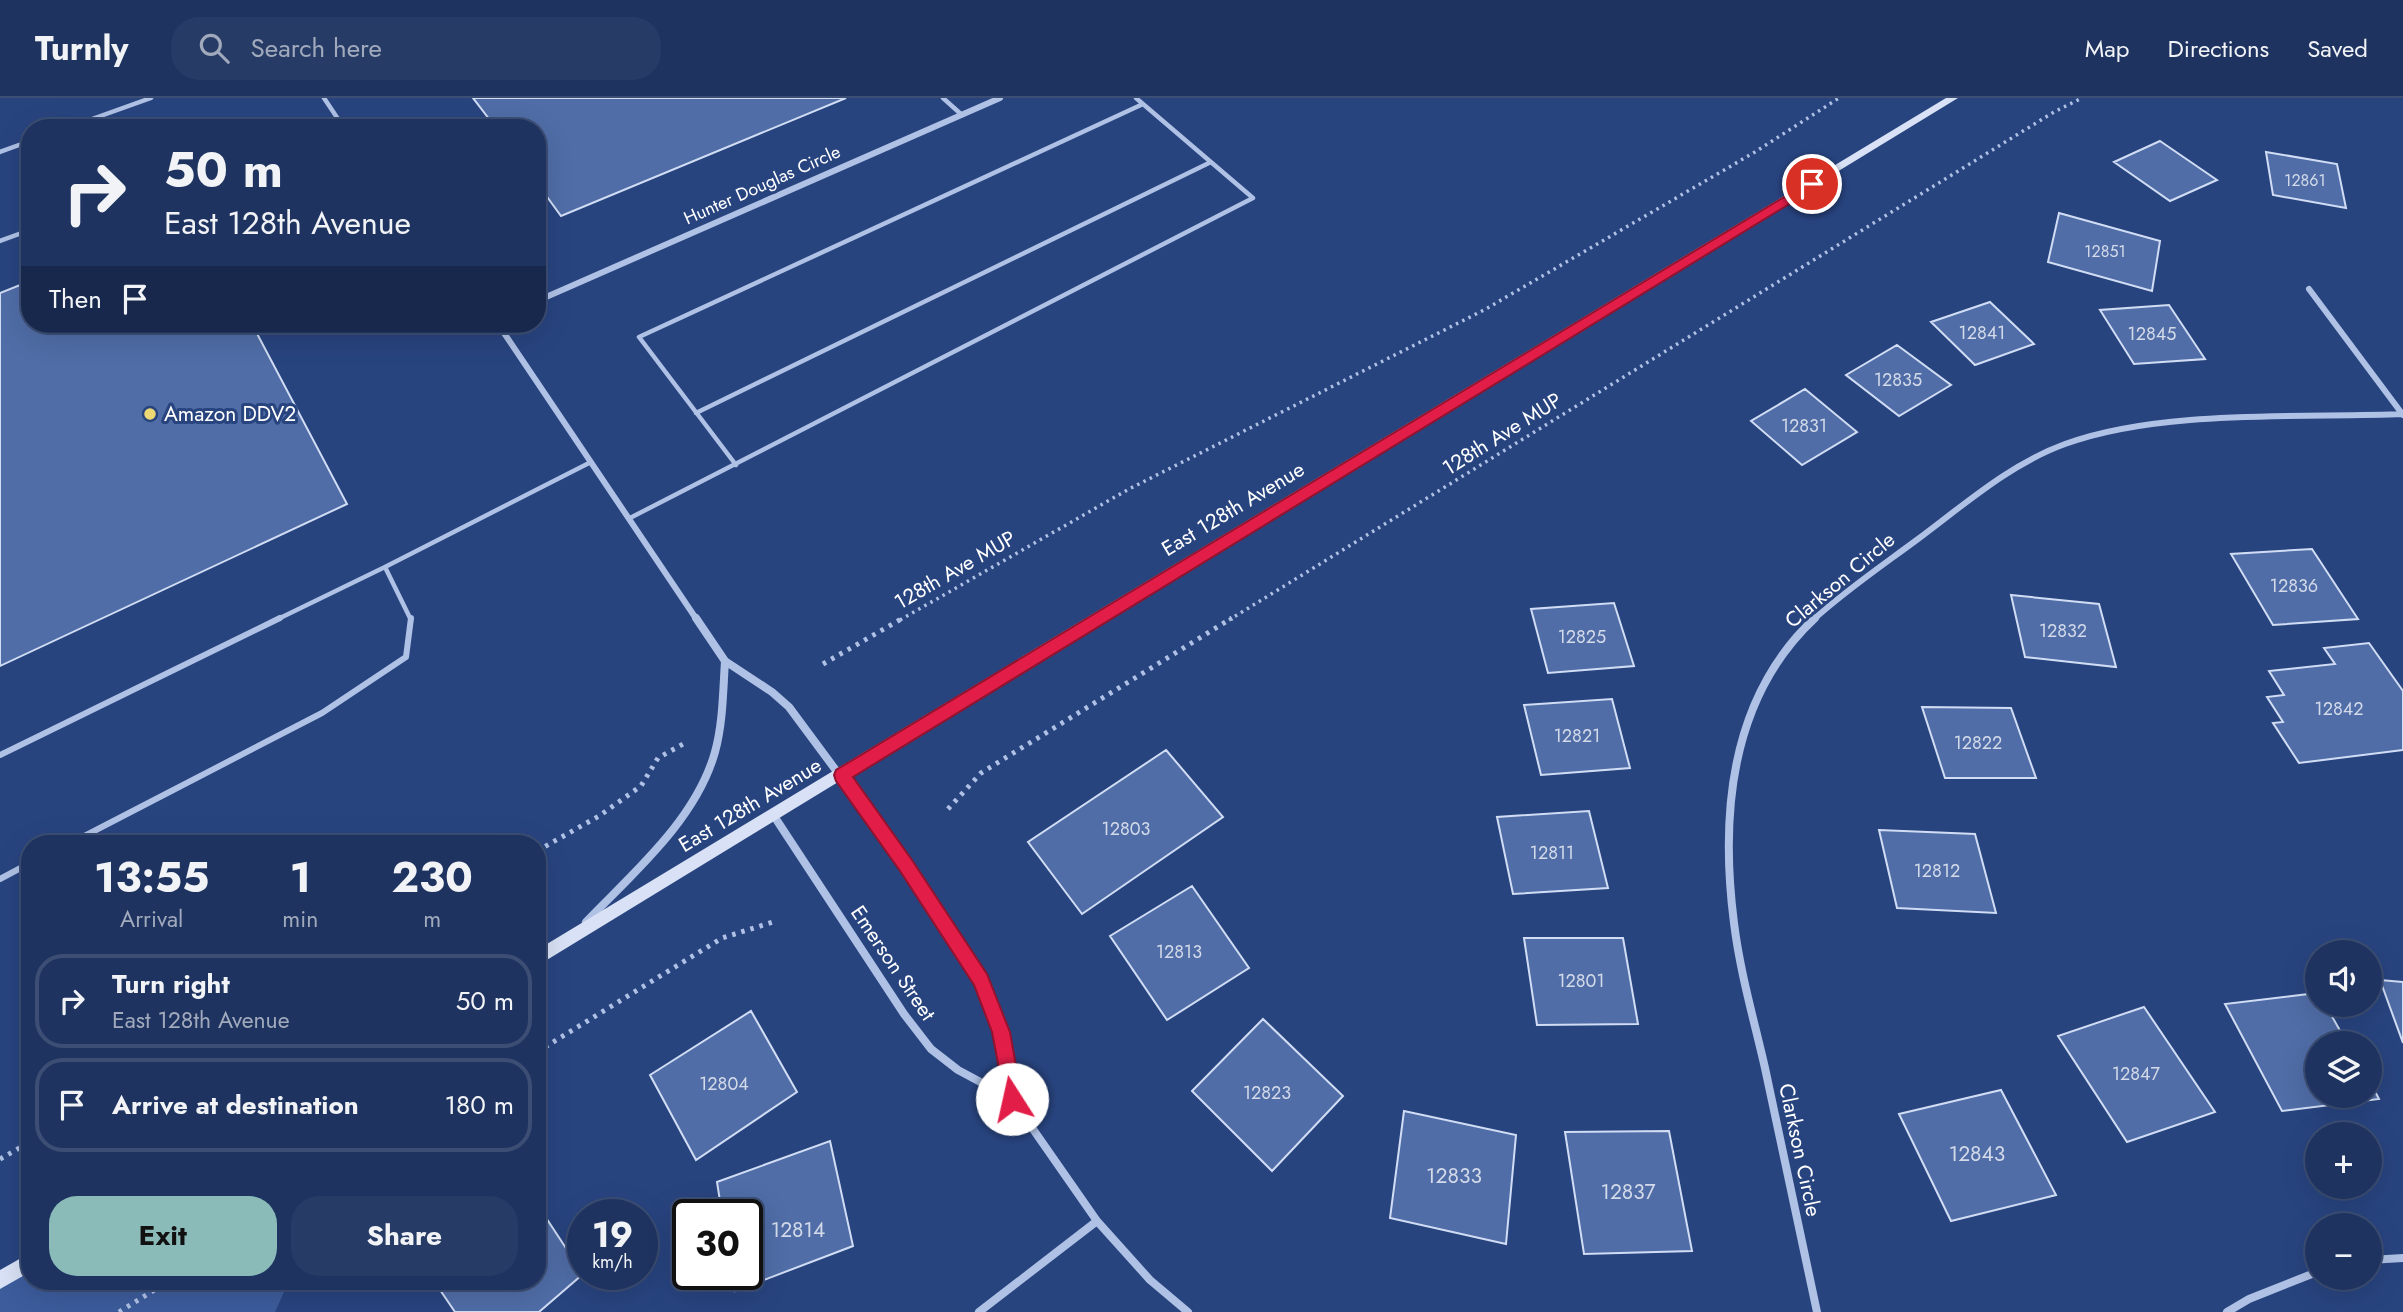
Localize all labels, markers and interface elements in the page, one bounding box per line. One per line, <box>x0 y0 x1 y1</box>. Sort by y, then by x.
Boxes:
search box <box>171 17 661 80</box>
text: Turnly <box>35 25 129 72</box>
icon: search <box>195 29 233 67</box>
text: Search here <box>251 29 382 67</box>
text: Map <box>2085 31 2130 66</box>
text: Directions <box>2168 31 2269 66</box>
text: Saved <box>2307 31 2368 66</box>
text: 50 m <box>164 135 283 205</box>
street label: Hunter Douglas Circle <box>679 139 845 231</box>
icon: right <box>49 147 140 238</box>
pin <box>1782 154 1842 214</box>
icon: arrive <box>1793 165 1831 203</box>
house number: 12861 <box>2284 169 2326 192</box>
text: East 128th Avenue <box>164 200 411 246</box>
house number: 12851 <box>2084 240 2126 263</box>
text: Then <box>49 280 102 318</box>
icon: arrive <box>116 280 154 318</box>
house number: 12841 <box>1959 320 2005 346</box>
house number: 12845 <box>2128 321 2176 347</box>
house number: 12835 <box>1874 367 1922 393</box>
street label: 128th Ave MUP <box>1436 385 1568 483</box>
place label: Amazon DDV2 <box>164 399 296 429</box>
marker: Amazon DDV2 <box>142 406 158 422</box>
house number: 12831 <box>1781 413 1827 439</box>
street label: East 128th Avenue <box>1156 454 1310 564</box>
street label: 128th Ave MUP <box>889 523 1021 617</box>
street label: Clarkson Circle <box>1778 525 1902 635</box>
house number: 12836 <box>2270 573 2318 599</box>
house number: 12832 <box>2039 618 2087 644</box>
house number: 12825 <box>1558 624 1606 650</box>
house number: 12842 <box>2315 696 2363 722</box>
house number: 12821 <box>1554 723 1600 749</box>
house number: 12822 <box>1954 730 2002 756</box>
street label: East 128th Avenue <box>673 750 827 860</box>
house number: 12803 <box>1102 816 1151 842</box>
house number: 12811 <box>1530 840 1574 866</box>
text: 13:55 <box>94 847 209 908</box>
text: 1 <box>290 847 311 908</box>
text: 230 <box>391 847 473 908</box>
house number: 12812 <box>1914 858 1960 884</box>
street label: Emerson Street <box>843 899 943 1027</box>
text: Arrival <box>120 902 183 936</box>
text: min <box>282 902 318 936</box>
text: m <box>423 902 441 936</box>
house number: 12813 <box>1156 939 1202 965</box>
map controls <box>2305 940 2382 1290</box>
button: sound <box>2305 940 2382 1017</box>
text: Turn right <box>112 965 230 1003</box>
house number: 12801 <box>1557 968 1605 994</box>
icon: right <box>53 982 91 1020</box>
text: 50 m <box>456 982 514 1020</box>
text: East 128th Avenue <box>112 1003 290 1037</box>
button: layers <box>2305 1031 2382 1108</box>
house number: 12847 <box>2112 1061 2161 1087</box>
position arrow <box>975 1062 1049 1136</box>
house number: 12804 <box>699 1071 749 1097</box>
house number: 12823 <box>1243 1080 1291 1106</box>
street label: Clarkson Circle <box>1771 1081 1829 1220</box>
icon: arrive <box>53 1086 91 1124</box>
text: Arrive at destination <box>112 1086 359 1124</box>
text: 180 m <box>444 1086 514 1124</box>
button: + <box>2305 1122 2382 1199</box>
house number: 12843 <box>1949 1139 2005 1169</box>
house number: 12833 <box>1426 1161 1482 1191</box>
house number: 12837 <box>1600 1177 1656 1207</box>
button: Exit <box>49 1196 277 1276</box>
button: Share <box>291 1196 518 1276</box>
speed limit sign: 30 <box>672 1199 763 1290</box>
text: 19 <box>592 1210 633 1260</box>
button: − <box>2305 1213 2382 1290</box>
house number: 12814 <box>771 1215 825 1245</box>
text: km/h <box>592 1249 633 1275</box>

